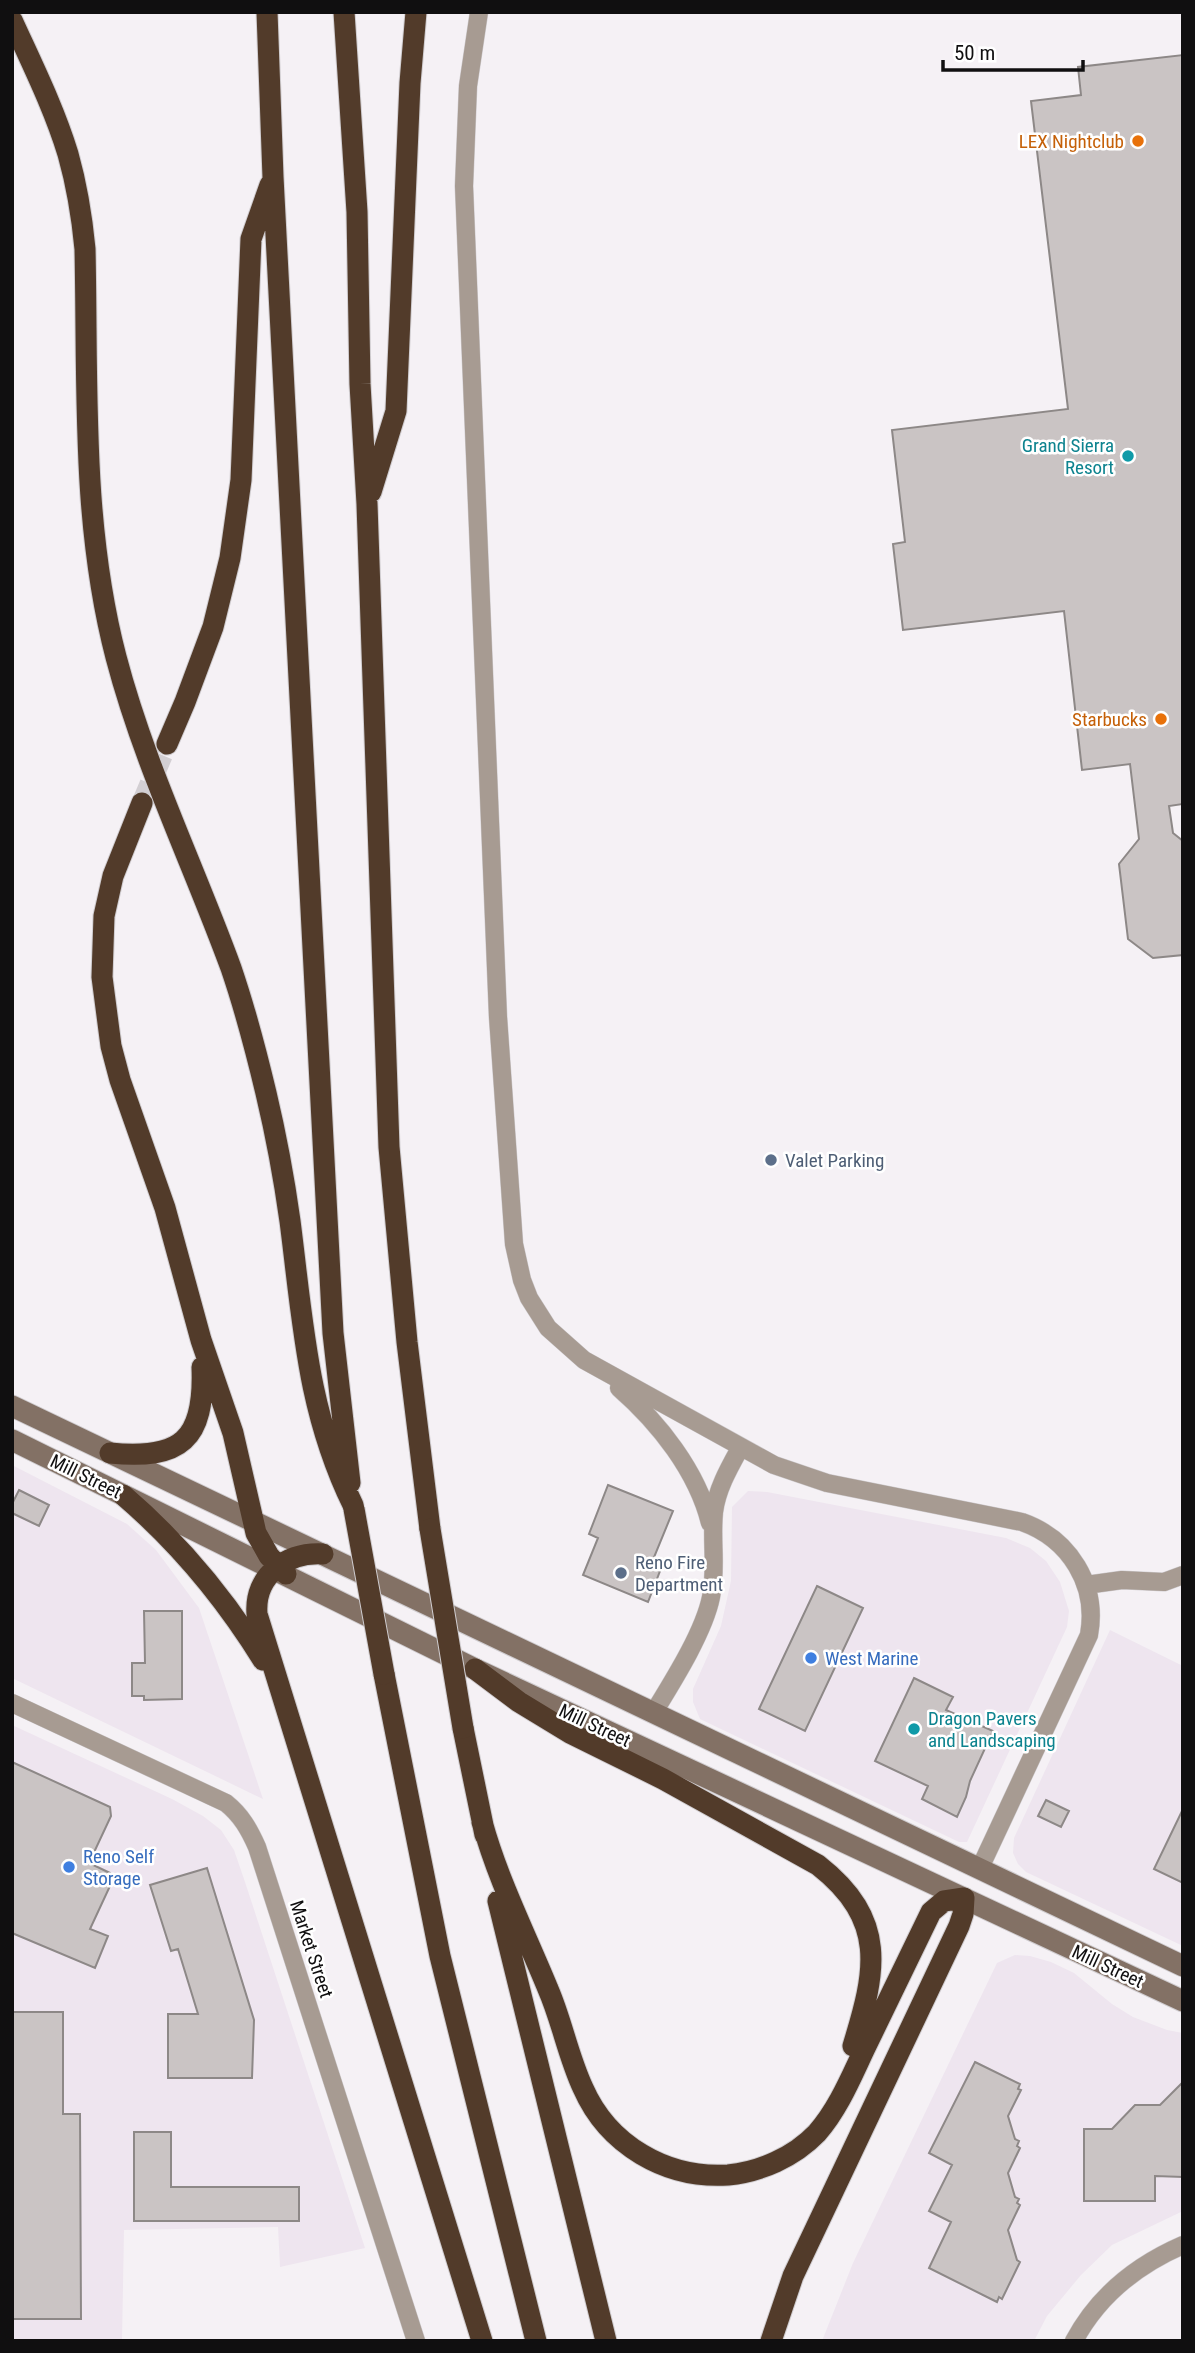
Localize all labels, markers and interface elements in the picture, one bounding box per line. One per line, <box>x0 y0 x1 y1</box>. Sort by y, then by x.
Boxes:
scale bar <box>943 28 1083 72</box>
text: 50 m <box>954 41 995 65</box>
place label: LEX Nightclub <box>1019 130 1124 153</box>
marker: LEX Nightclub <box>1130 133 1146 149</box>
place label: Grand Sierra Resort <box>1022 434 1114 479</box>
marker: Grand Sierra Resort <box>1120 448 1136 464</box>
place label: Starbucks <box>1072 708 1147 731</box>
marker: Starbucks <box>1153 711 1169 727</box>
place label: Valet Parking <box>785 1149 884 1172</box>
marker: Valet Parking <box>763 1152 779 1168</box>
street label: Mill Street <box>46 1449 125 1504</box>
place label: Reno Fire Department <box>635 1551 723 1596</box>
marker: Reno Fire Department <box>613 1565 629 1581</box>
place label: West Marine <box>825 1647 919 1670</box>
marker: West Marine <box>803 1650 819 1666</box>
street label: Mill Street <box>555 1699 634 1752</box>
place label: Dragon Pavers and Landscaping <box>928 1707 1056 1752</box>
marker: Dragon Pavers and Landscaping <box>906 1721 922 1737</box>
place label: Reno Self Storage <box>83 1845 154 1890</box>
marker: Reno Self Storage <box>61 1859 77 1875</box>
street label: Market Street <box>285 1898 338 2001</box>
street label: Mill Street <box>1068 1940 1147 1993</box>

